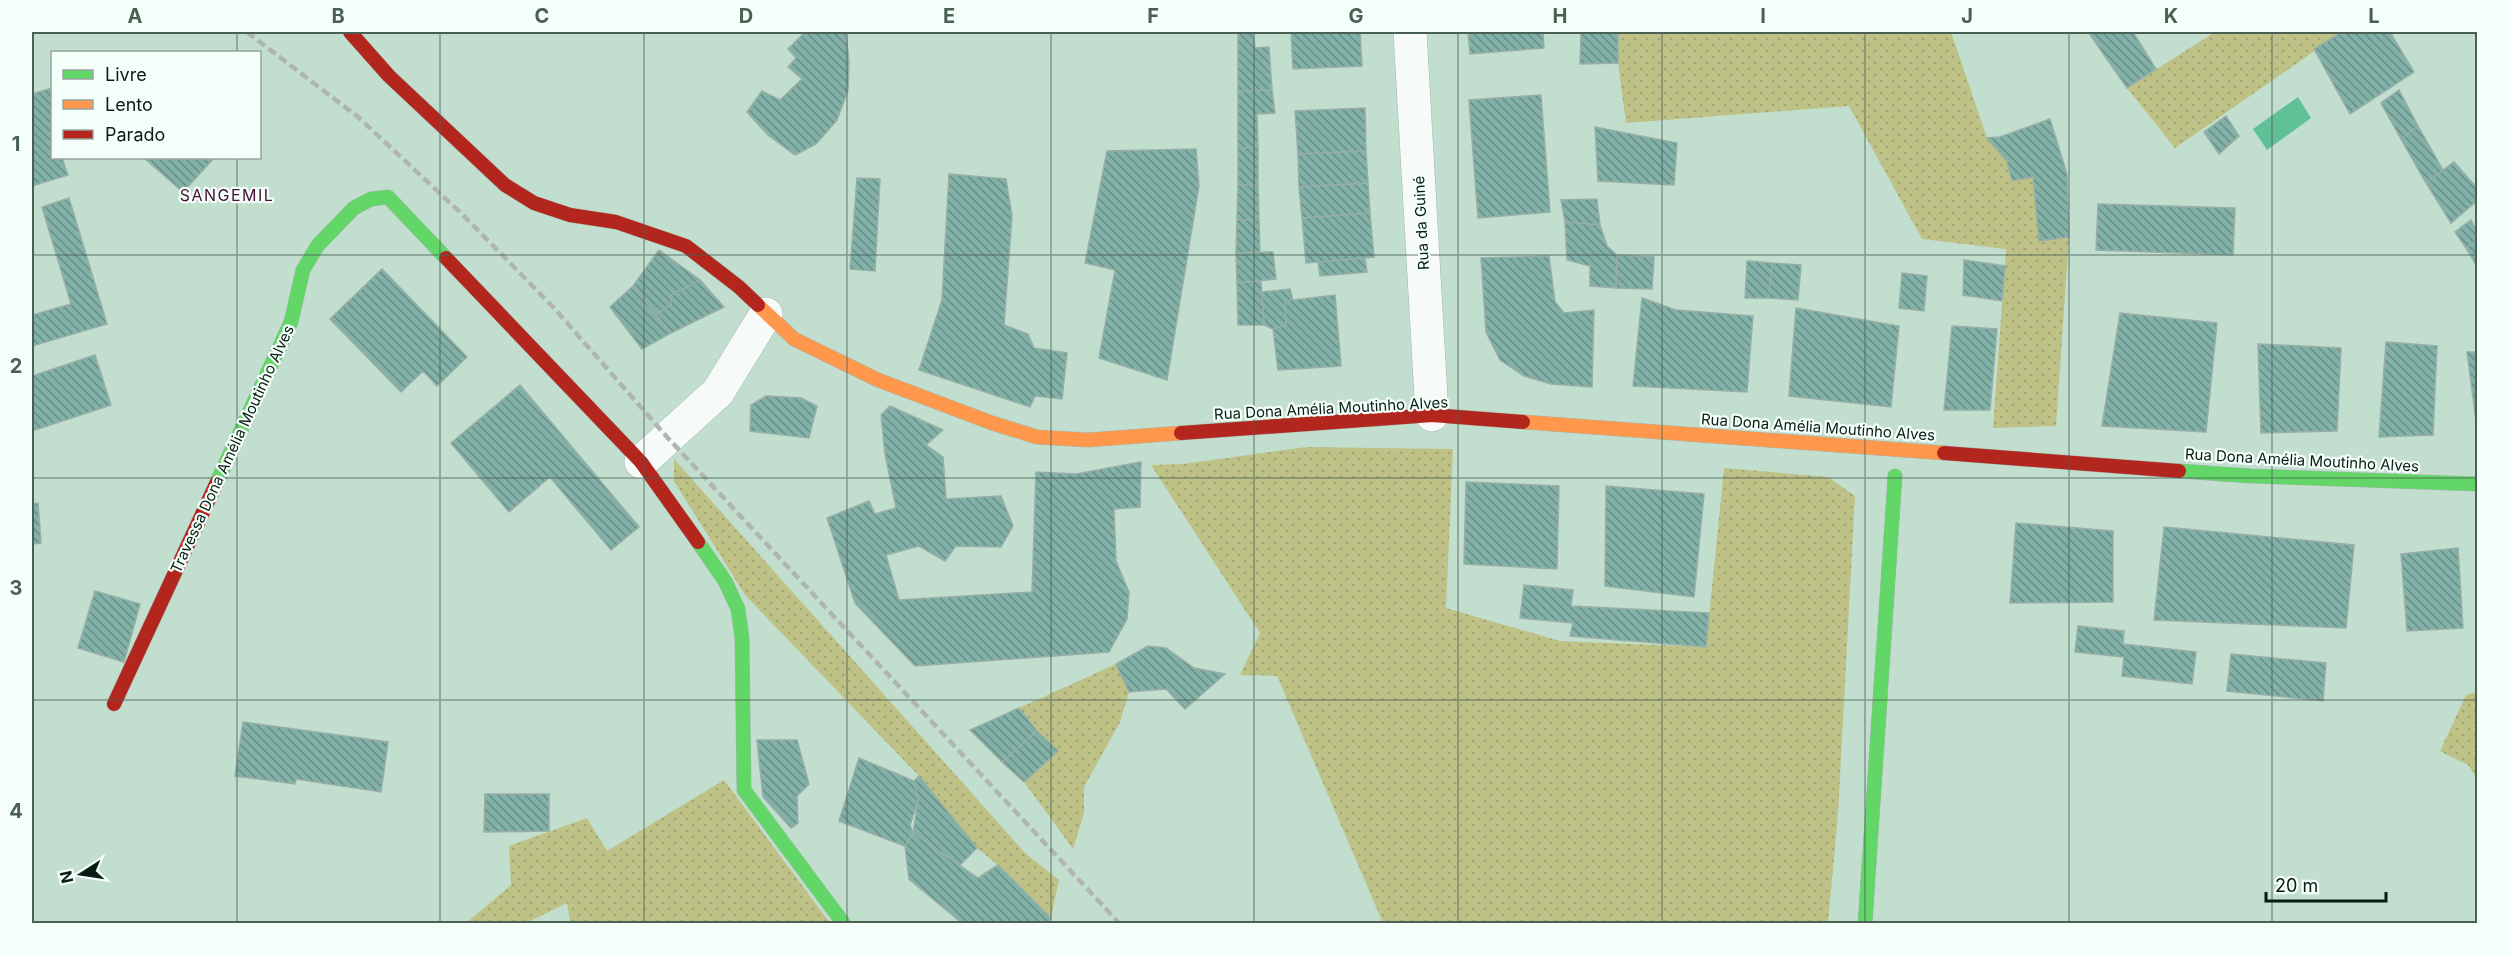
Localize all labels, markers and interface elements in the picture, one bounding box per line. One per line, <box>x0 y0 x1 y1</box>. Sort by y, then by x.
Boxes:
text: A <box>128 4 143 28</box>
text: B <box>331 4 345 28</box>
text: C <box>535 4 549 28</box>
text: D <box>739 4 753 28</box>
text: E <box>943 4 955 28</box>
text: F <box>1147 4 1159 28</box>
text: G <box>1348 4 1364 28</box>
text: H <box>1553 4 1567 28</box>
text: I <box>1760 4 1766 28</box>
text: J <box>1961 4 1973 28</box>
text: K <box>2164 4 2178 28</box>
text: L <box>2368 4 2380 28</box>
legend <box>51 51 261 159</box>
text: Livre <box>105 64 147 85</box>
text: Lento <box>105 94 153 115</box>
text: Parado <box>105 124 165 145</box>
text: 1 <box>12 132 20 156</box>
street label: Rua da Guiné <box>1409 175 1433 271</box>
district label: SANGEMIL <box>180 185 274 205</box>
street label: Travessa Dona Amélia Moutinho Alves <box>166 322 298 576</box>
text: 2 <box>10 354 22 378</box>
street label: Rua Dona Amélia Moutinho Alves <box>1213 392 1449 424</box>
street label: Rua Dona Amélia Moutinho Alves <box>1700 409 1936 445</box>
street label: Rua Dona Amélia Moutinho Alves <box>2184 444 2420 476</box>
text: 3 <box>10 576 22 600</box>
text: 4 <box>9 799 23 823</box>
north arrow <box>51 844 111 904</box>
scale bar <box>2266 865 2386 903</box>
text: N <box>55 869 77 885</box>
text: 20 m <box>2275 875 2318 896</box>

